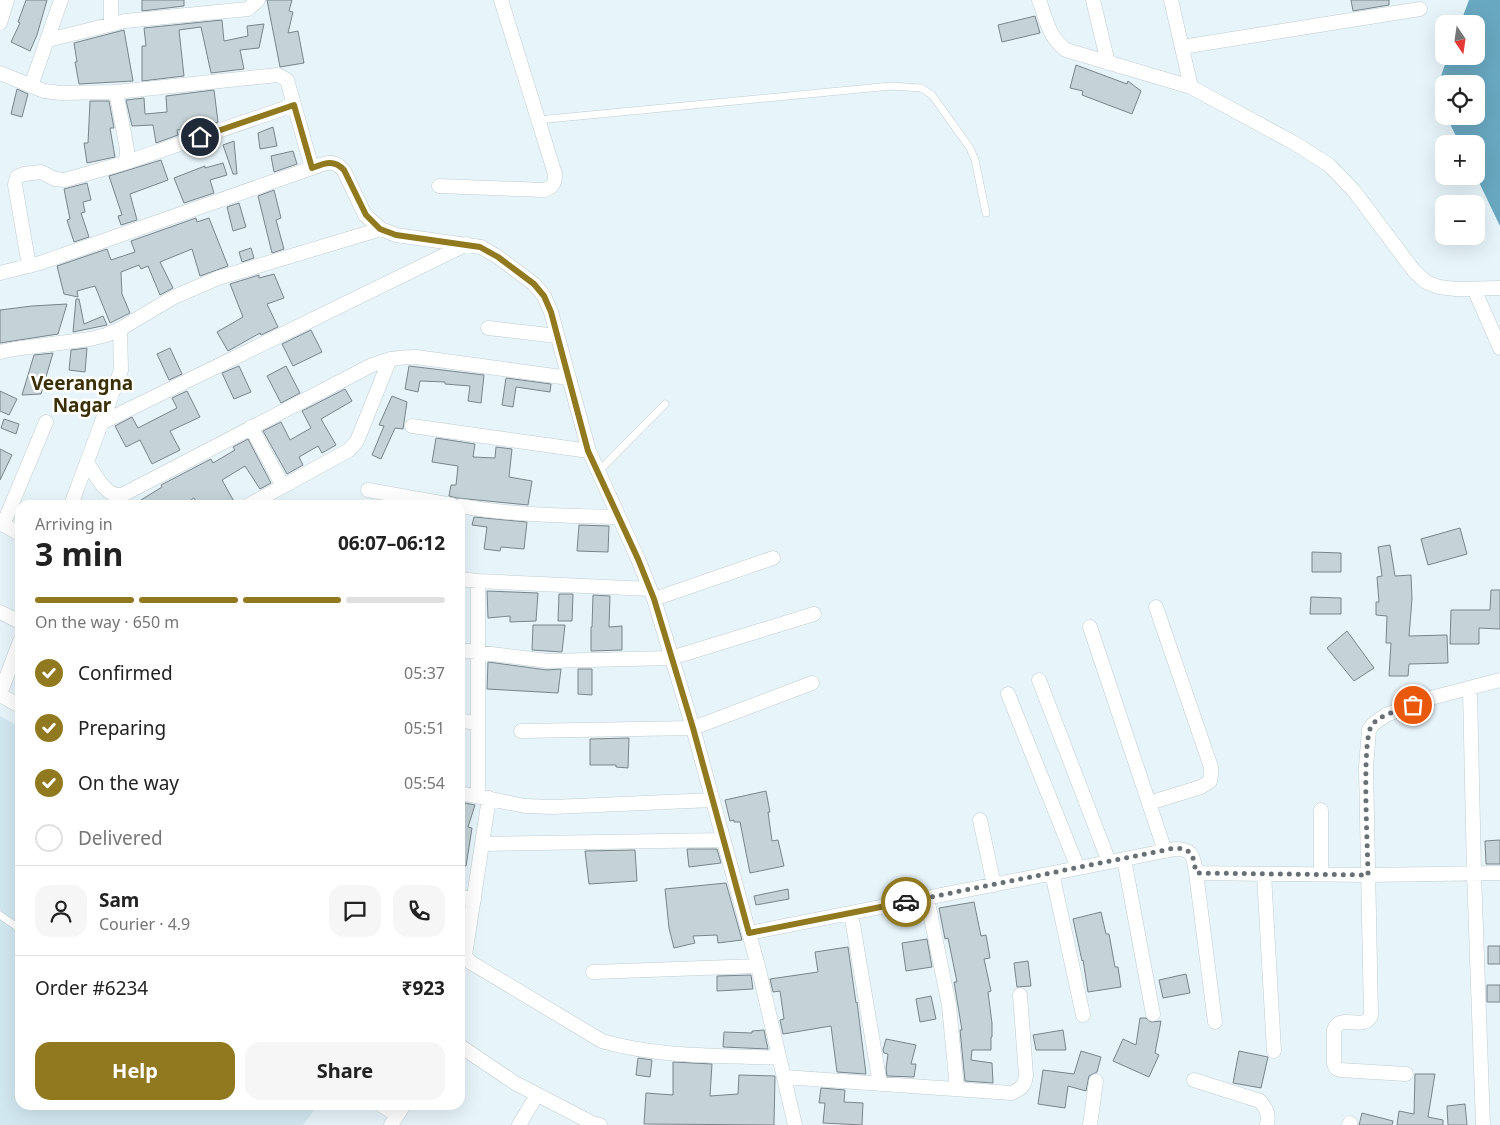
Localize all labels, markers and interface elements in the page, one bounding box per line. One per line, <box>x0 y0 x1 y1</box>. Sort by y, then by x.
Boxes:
north arrow <box>1435 15 1485 65</box>
map controls <box>1435 15 1485 245</box>
button: locate <box>1435 75 1485 125</box>
pin <box>179 116 221 158</box>
icon: home <box>186 123 214 151</box>
button: + <box>1435 135 1485 185</box>
button: − <box>1435 195 1485 245</box>
district label: Veerangna Nagar <box>31 370 133 418</box>
text: Arriving in <box>35 513 113 535</box>
text: 06:07–06:12 <box>338 530 445 556</box>
text: 3 min <box>35 532 123 575</box>
text: On the way · 650 m <box>35 611 179 633</box>
icon: check <box>35 659 63 687</box>
text: Confirmed <box>78 660 173 686</box>
text: 05:37 <box>404 662 445 684</box>
pin <box>1392 684 1434 726</box>
icon: bag <box>1399 691 1427 719</box>
icon: check <box>35 714 63 742</box>
text: Preparing <box>78 715 166 741</box>
text: 05:51 <box>404 717 445 739</box>
icon: check <box>35 769 63 797</box>
text: On the way <box>78 770 179 796</box>
text: 05:54 <box>404 772 445 794</box>
text: Delivered <box>78 825 163 851</box>
courier <box>881 877 931 927</box>
button: person <box>35 885 87 937</box>
button: chat <box>329 885 381 937</box>
button: phone <box>393 885 445 937</box>
text: Sam <box>99 887 139 913</box>
icon: car <box>892 888 920 916</box>
text: Courier · 4.9 <box>99 913 190 935</box>
text: Order #6234 <box>35 975 148 1001</box>
text: ₹923 <box>402 975 445 1001</box>
button: Help <box>35 1042 235 1100</box>
button: Share <box>245 1042 445 1100</box>

